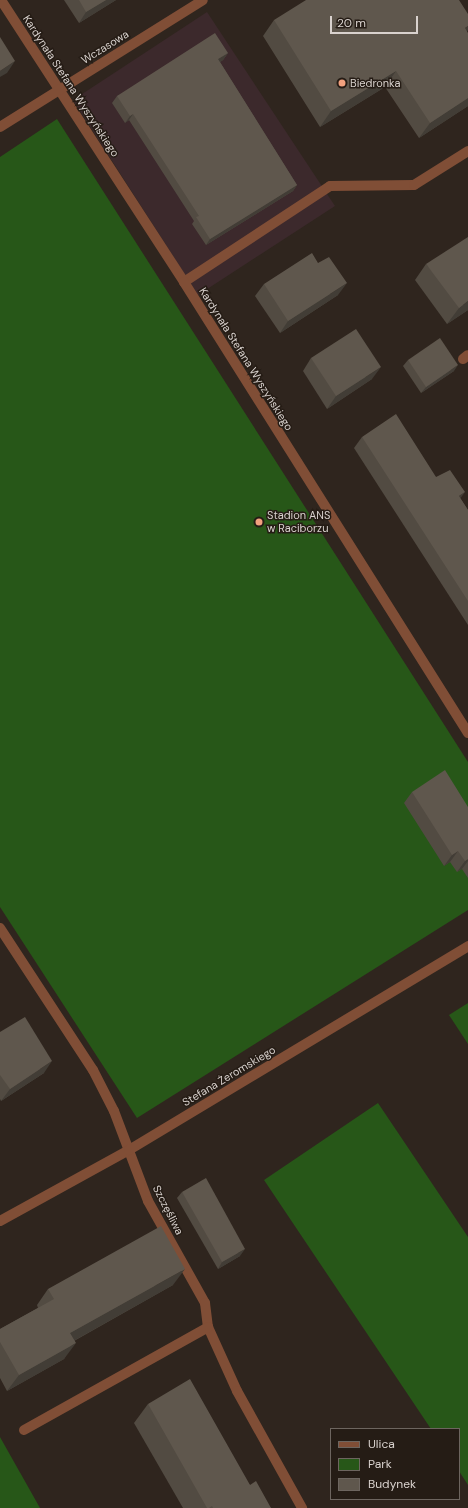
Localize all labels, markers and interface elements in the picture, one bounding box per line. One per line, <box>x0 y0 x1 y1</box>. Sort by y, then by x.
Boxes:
scale bar <box>332 8 420 34</box>
street label: Kardynała Stefana Wyszyńskiego <box>20 13 122 159</box>
text: 20 m <box>337 15 366 31</box>
street label: Wczasowa <box>79 27 131 67</box>
place label: Biedronka <box>350 76 401 90</box>
marker: Biedronka <box>337 78 347 88</box>
street label: Kardynała Stefana Wyszyńskiego <box>196 285 296 433</box>
place label: Stadion ANS w Raciborzu <box>267 509 330 535</box>
marker: Stadion ANS w Raciborzu <box>254 517 264 527</box>
street label: Stefana Żeromskiego <box>180 1043 278 1109</box>
street label: Szczęśliwa <box>150 1183 186 1237</box>
legend <box>330 1428 460 1500</box>
text: Ulica <box>368 1436 395 1452</box>
text: Park <box>368 1456 392 1472</box>
text: Budynek <box>368 1476 416 1492</box>

